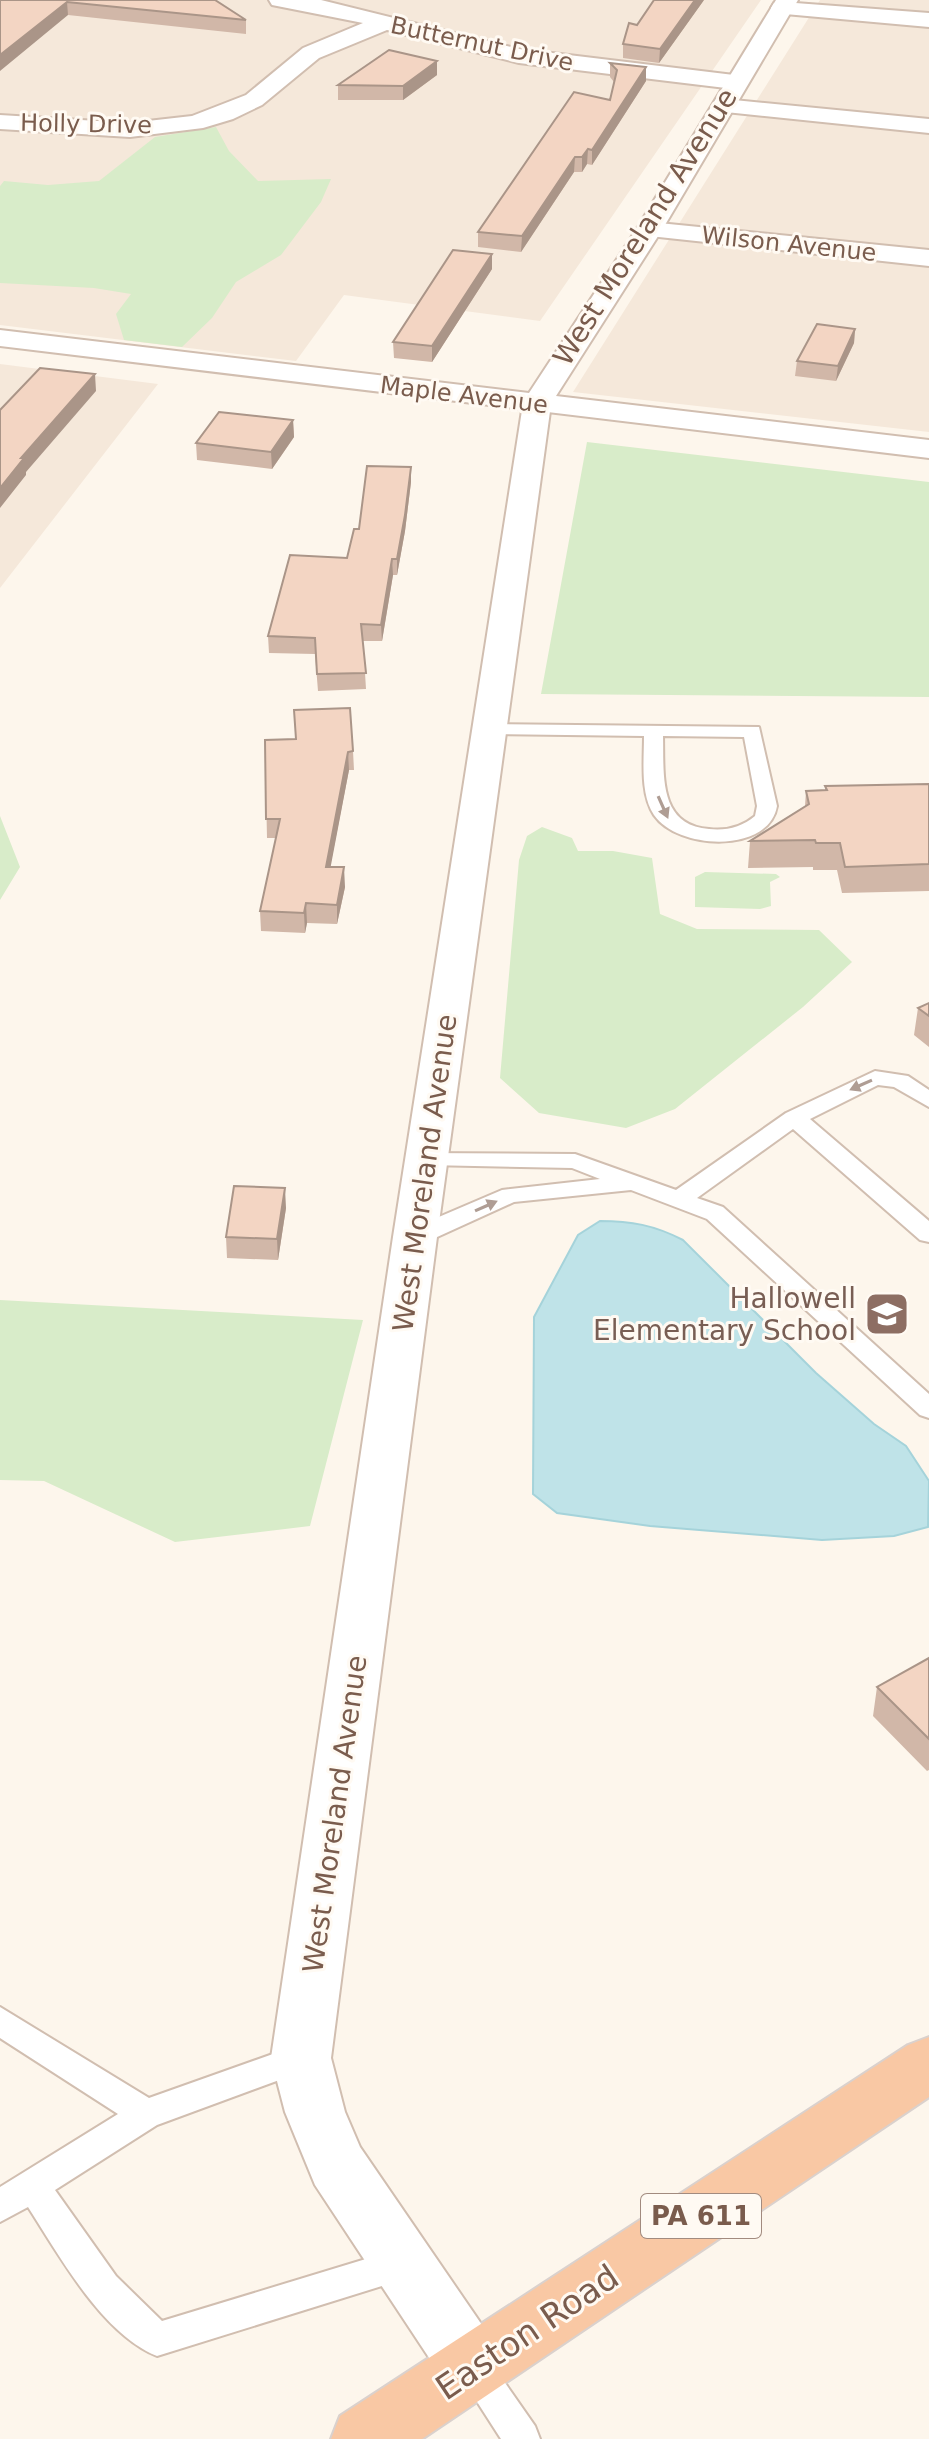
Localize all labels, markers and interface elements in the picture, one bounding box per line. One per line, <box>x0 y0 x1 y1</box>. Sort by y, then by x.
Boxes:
street label: Butternut Drive <box>388 11 576 77</box>
street label: West Moreland Avenue <box>546 82 744 372</box>
street label: Holly Drive <box>20 109 152 139</box>
street label: Wilson Avenue <box>700 221 878 267</box>
street label: Maple Avenue <box>378 371 550 419</box>
one-way arrow <box>657 796 670 819</box>
street label: West Moreland Avenue <box>386 1012 464 1334</box>
one-way arrow <box>849 1078 873 1091</box>
one-way arrow <box>475 1199 498 1212</box>
place label: Hallowell Elementary School <box>593 1282 856 1347</box>
school or university icon: Hallowell Elementary School <box>863 1290 911 1338</box>
street label: West Moreland Avenue <box>296 1653 374 1975</box>
road number: PA 611 <box>641 2194 761 2238</box>
street label: Easton Road <box>428 2256 626 2408</box>

